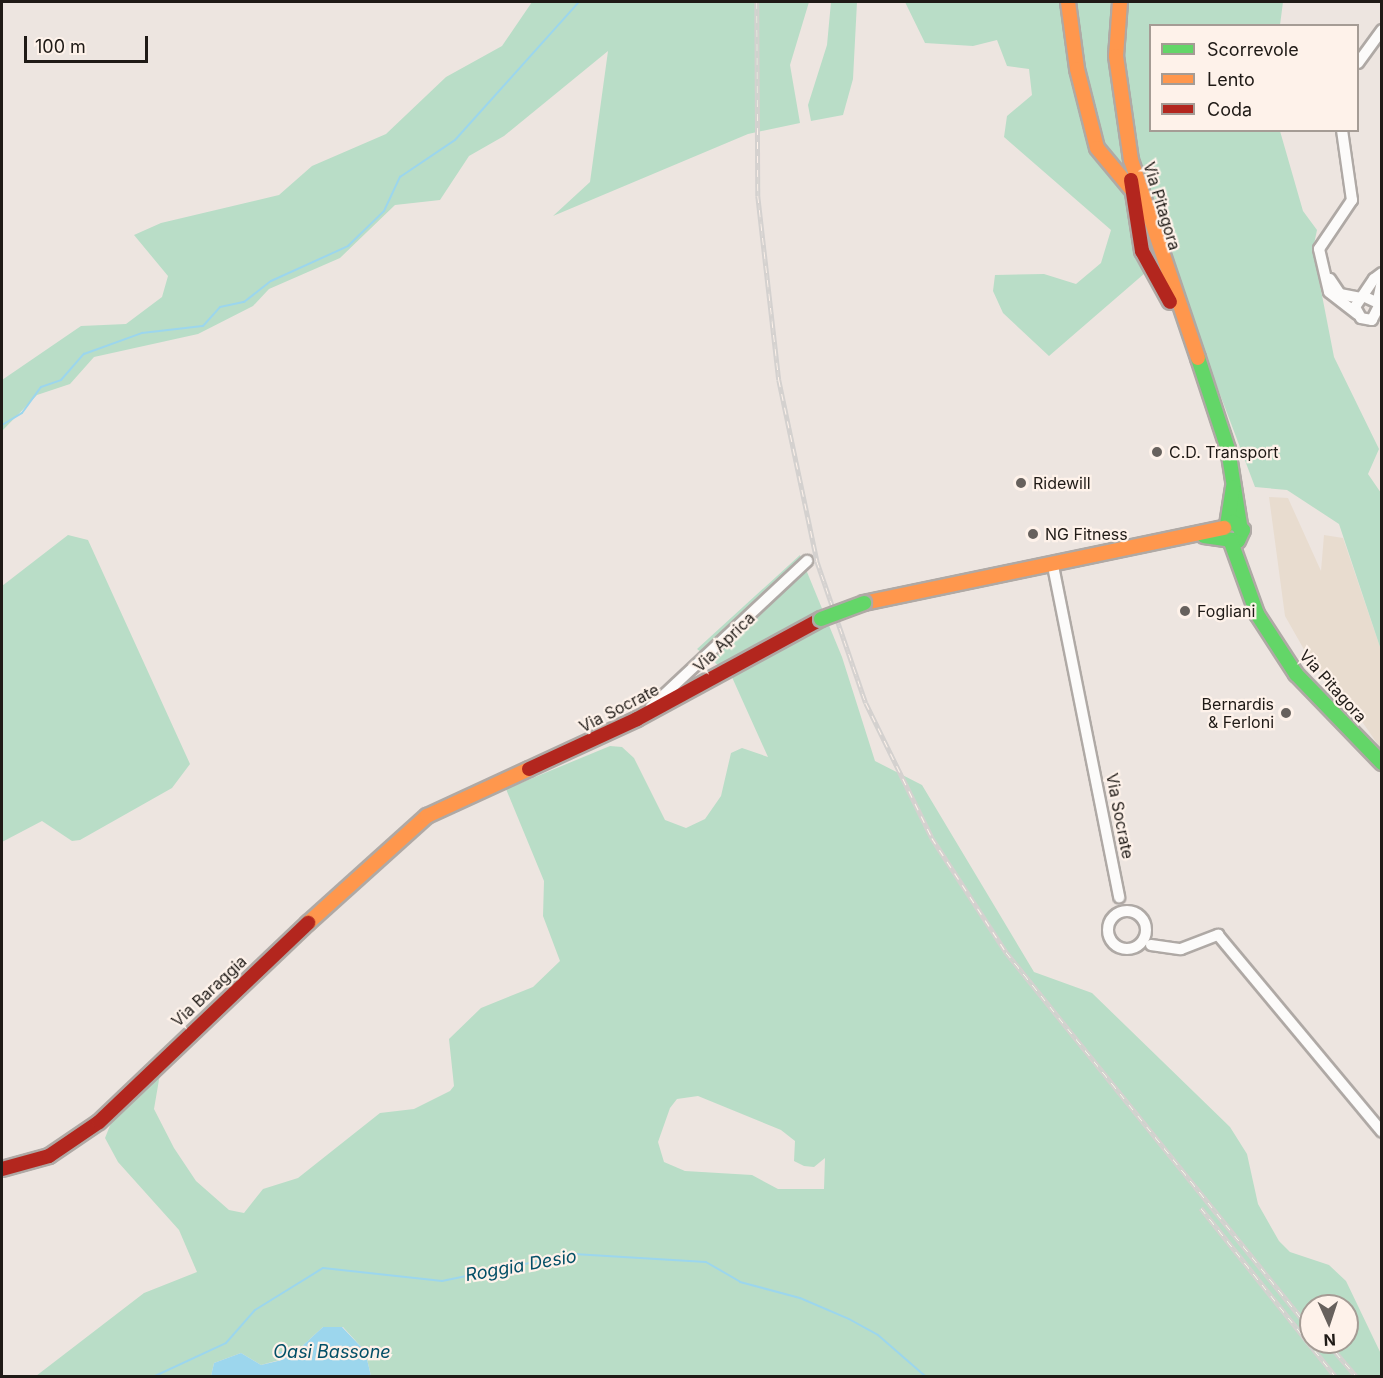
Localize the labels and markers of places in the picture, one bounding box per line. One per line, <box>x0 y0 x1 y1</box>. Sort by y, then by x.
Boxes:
place label: C.D. Transport <box>1169 442 1278 462</box>
marker: C.D. Transport <box>1150 445 1164 459</box>
place label: Ridewill <box>1033 473 1091 493</box>
marker: Ridewill <box>1014 476 1028 490</box>
place label: NG Fitness <box>1045 524 1128 544</box>
marker: NG Fitness <box>1026 527 1040 541</box>
place label: Fogliani <box>1197 601 1255 621</box>
marker: Fogliani <box>1178 604 1192 618</box>
place label: Bernardis & Ferloni <box>1202 694 1274 732</box>
marker: Bernardis & Ferloni <box>1279 706 1293 720</box>

